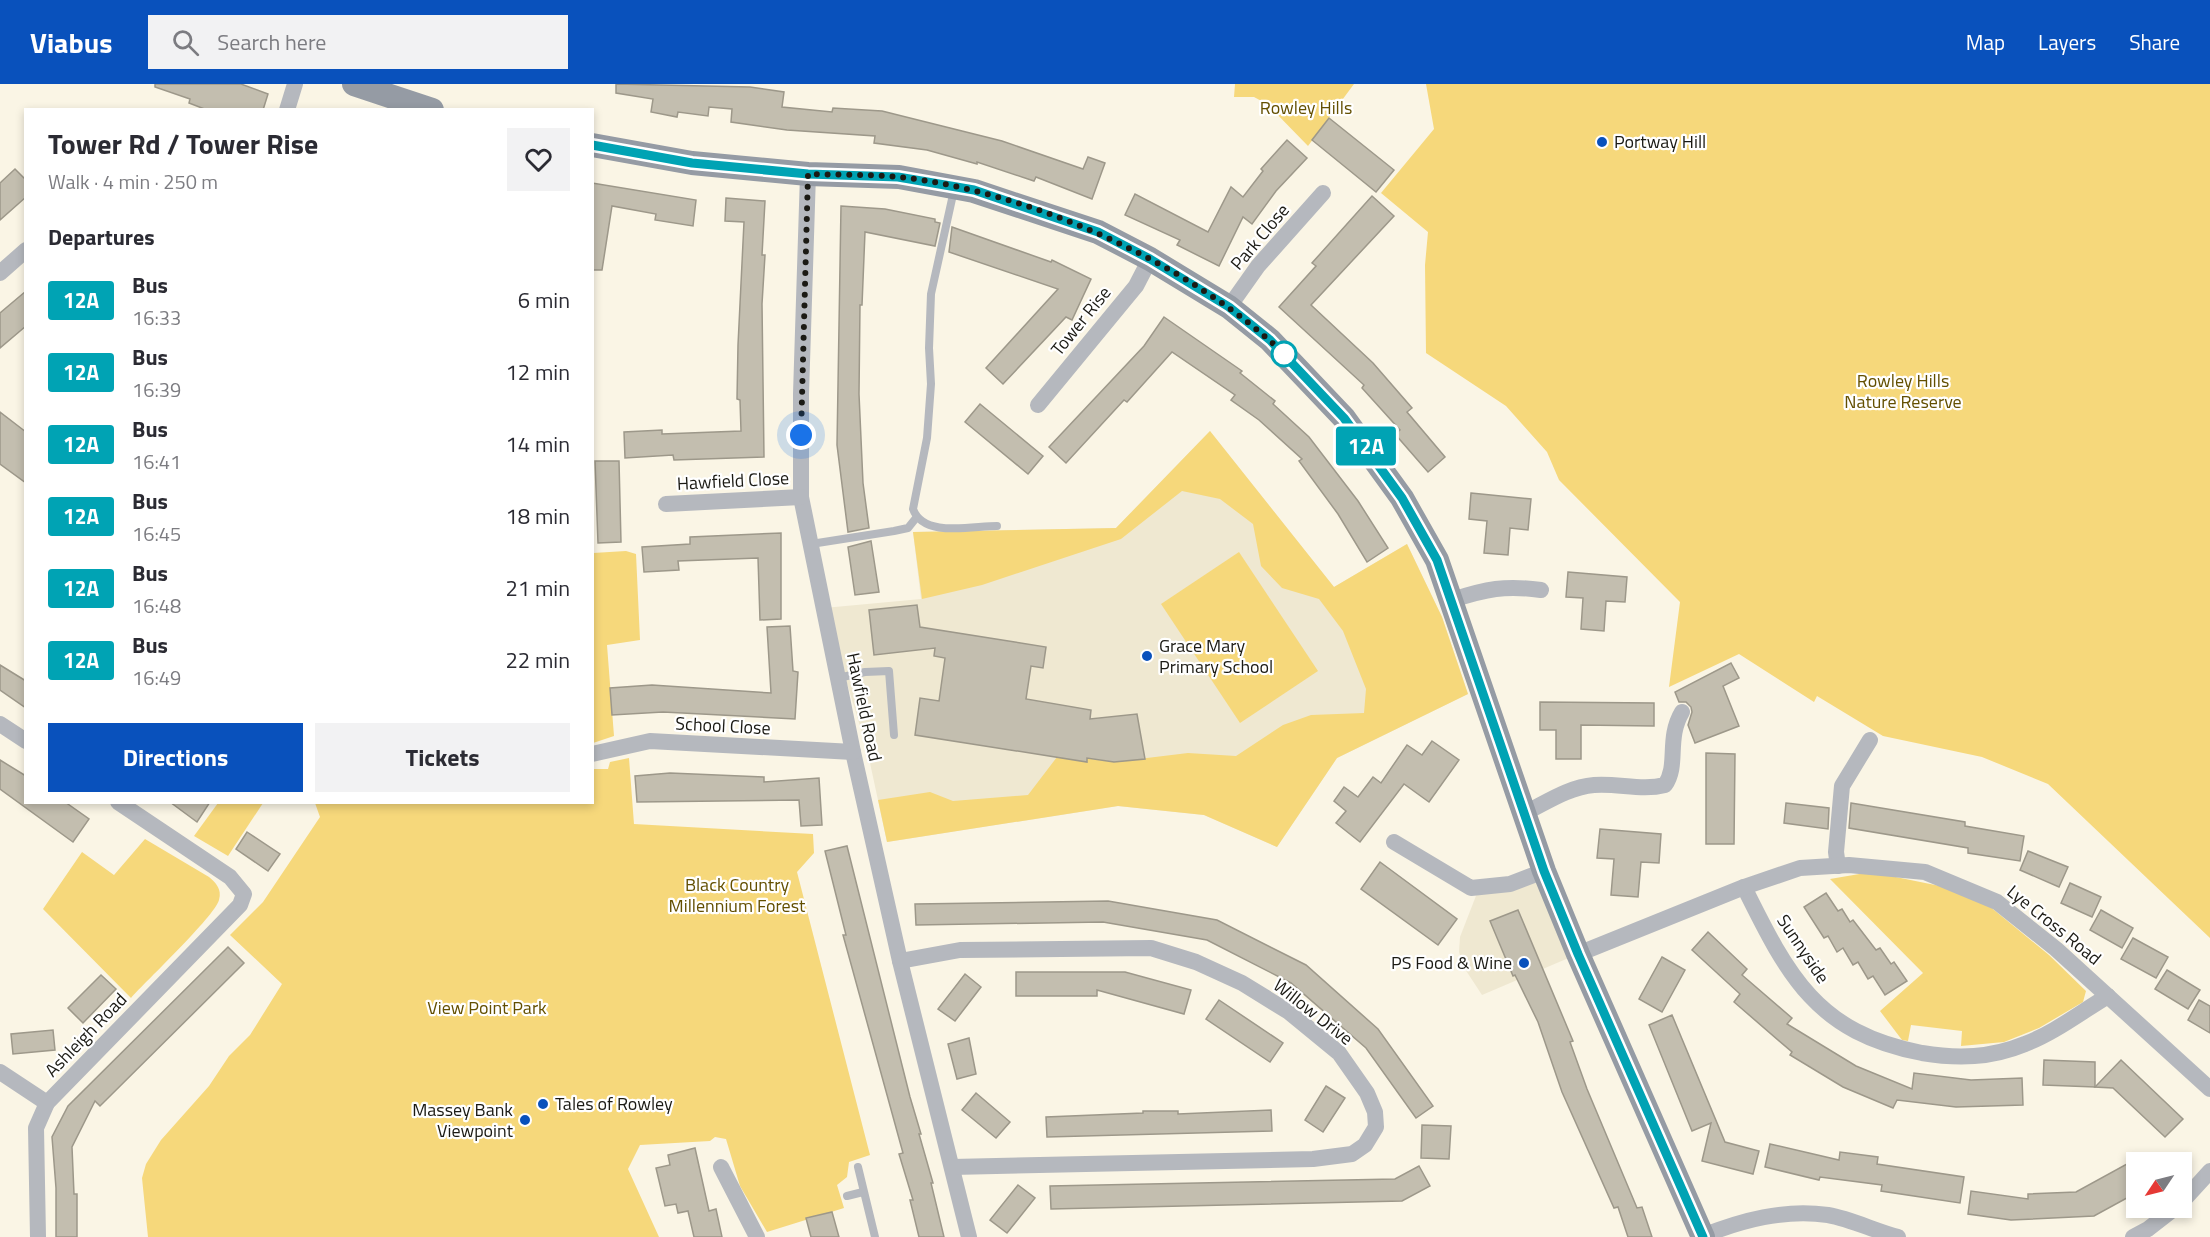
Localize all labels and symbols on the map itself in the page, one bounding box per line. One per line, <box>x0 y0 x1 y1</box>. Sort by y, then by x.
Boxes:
park label: Rowley Hills <box>1260 94 1352 121</box>
place label: Portway Hill <box>1614 128 1706 155</box>
marker: Portway Hill <box>1595 135 1609 149</box>
street label: Park Close <box>1224 198 1295 276</box>
street label: Tower Rise <box>1044 280 1117 361</box>
unlabelled marker <box>1271 341 1297 367</box>
park label: Rowley Hills Nature Reserve <box>1844 367 1962 415</box>
your location <box>786 420 816 450</box>
line badge: 12A <box>1332 426 1400 466</box>
street label: Hawfield Close <box>676 464 790 497</box>
place label: Grace Mary Primary School <box>1159 632 1273 680</box>
marker: Grace Mary Primary School <box>1140 649 1154 663</box>
street label: Hawfield Road <box>840 650 889 764</box>
street label: School Close <box>675 710 771 741</box>
park label: Black Country Millennium Forest <box>669 871 806 919</box>
street label: Lye Cross Road <box>2001 878 2107 971</box>
street label: Sunnyside <box>1770 909 1836 989</box>
place label: PS Food & Wine <box>1391 949 1512 976</box>
marker: PS Food & Wine <box>1517 956 1531 970</box>
street label: Willow Drive <box>1268 972 1359 1051</box>
street label: Ashleigh Road <box>38 986 133 1083</box>
park label: View Point Park <box>427 994 547 1021</box>
place label: Tales of Rowley <box>555 1090 673 1117</box>
place label: Massey Bank Viewpoint <box>412 1096 514 1144</box>
marker: Tales of Rowley <box>536 1097 550 1111</box>
marker: Massey Bank Viewpoint <box>518 1113 532 1127</box>
north arrow <box>2126 1152 2192 1218</box>

